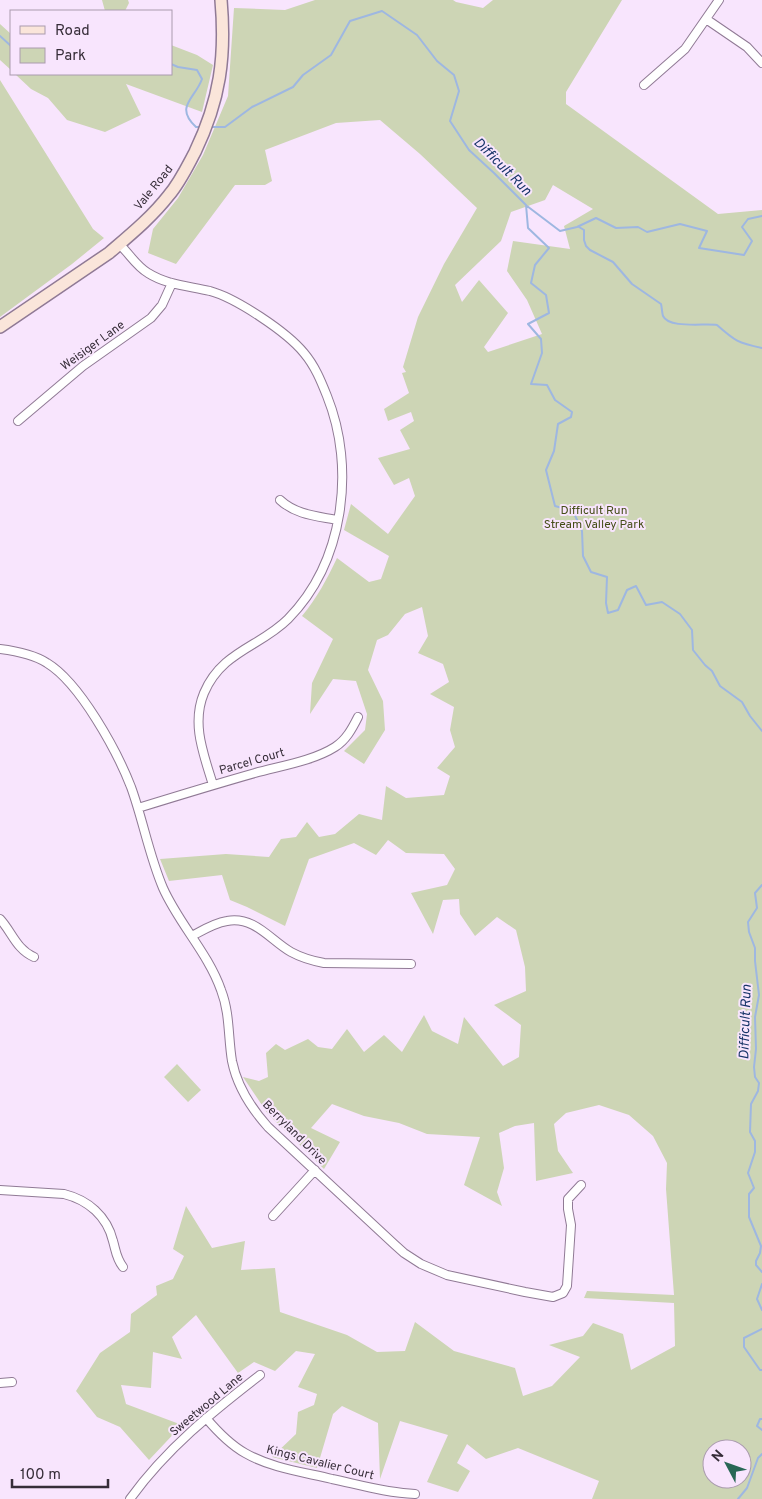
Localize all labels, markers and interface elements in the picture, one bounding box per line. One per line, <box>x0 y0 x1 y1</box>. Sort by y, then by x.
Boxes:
legend <box>10 10 172 75</box>
text: Road <box>55 22 90 41</box>
text: Park <box>55 47 86 66</box>
water label: Difficult Run <box>469 134 535 200</box>
street label: Vale Road <box>131 162 177 214</box>
street label: Weisiger Lane <box>58 317 128 375</box>
park label: Difficult Run Stream Valley Park <box>544 503 644 533</box>
street label: Parcel Court <box>217 745 287 779</box>
water label: Difficult Run <box>736 984 756 1060</box>
street label: Berryland Drive <box>258 1097 330 1169</box>
street label: Sweetwood Lane <box>167 1370 247 1440</box>
north arrow <box>702 1439 752 1489</box>
street label: Kings Cavalier Court <box>265 1442 375 1484</box>
text: N <box>709 1447 728 1466</box>
scale bar <box>12 1456 109 1488</box>
text: 100 m <box>20 1466 61 1485</box>

